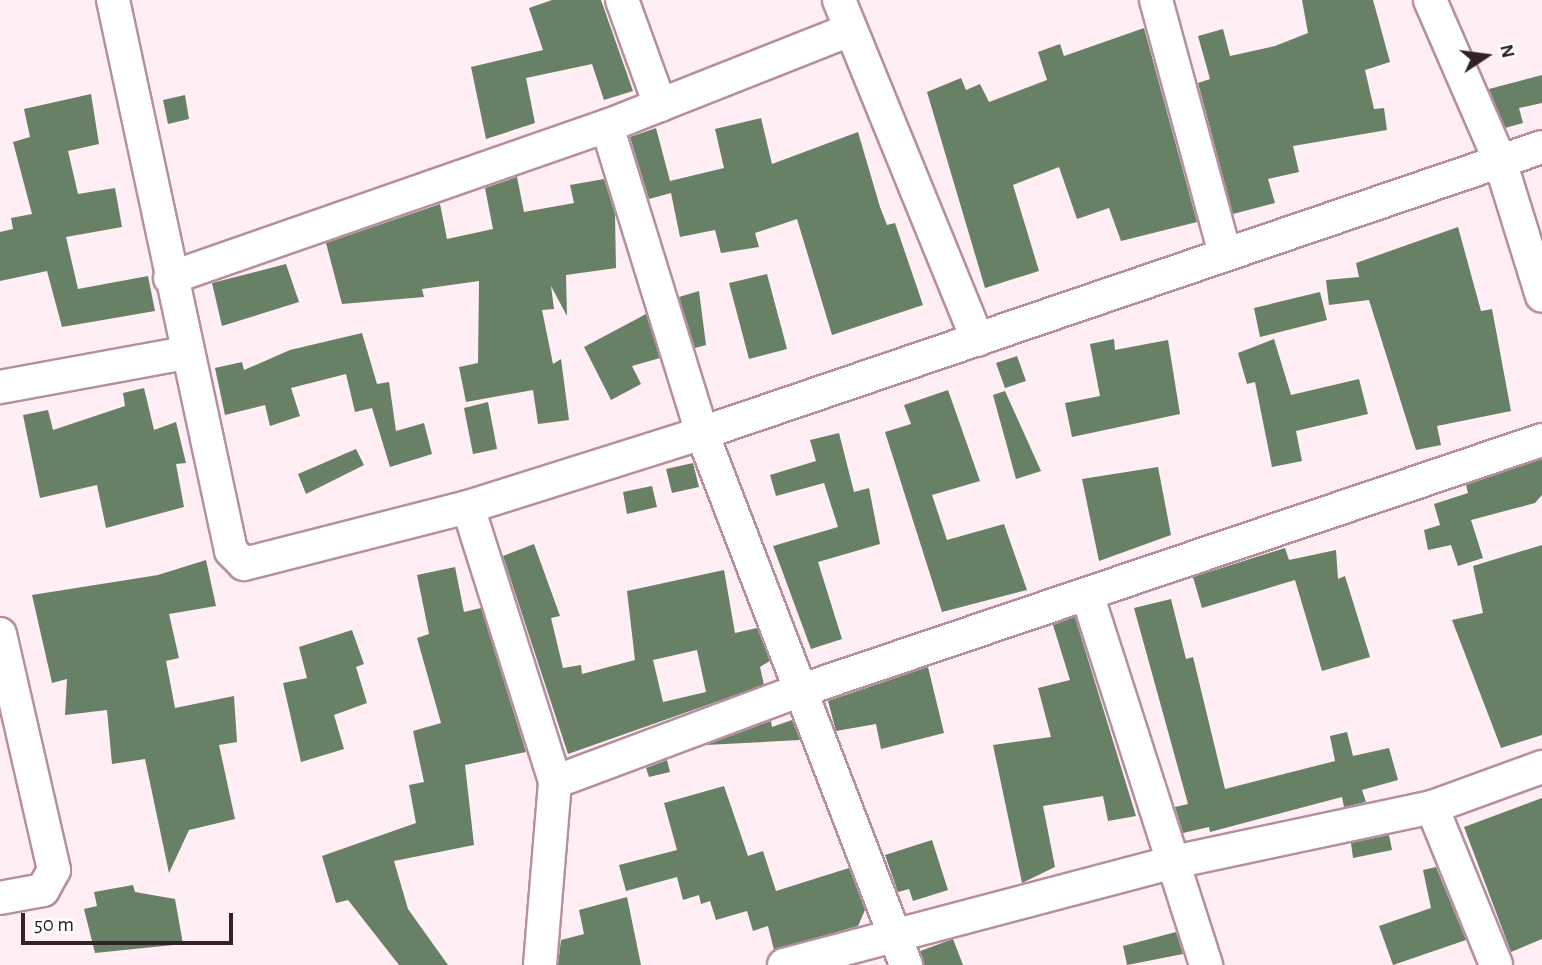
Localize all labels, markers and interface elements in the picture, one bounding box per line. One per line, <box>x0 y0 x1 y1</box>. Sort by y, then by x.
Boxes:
north arrow <box>1451 21 1521 91</box>
text: N <box>1496 43 1518 60</box>
scale bar <box>24 898 236 942</box>
text: 50 m <box>34 914 74 935</box>

